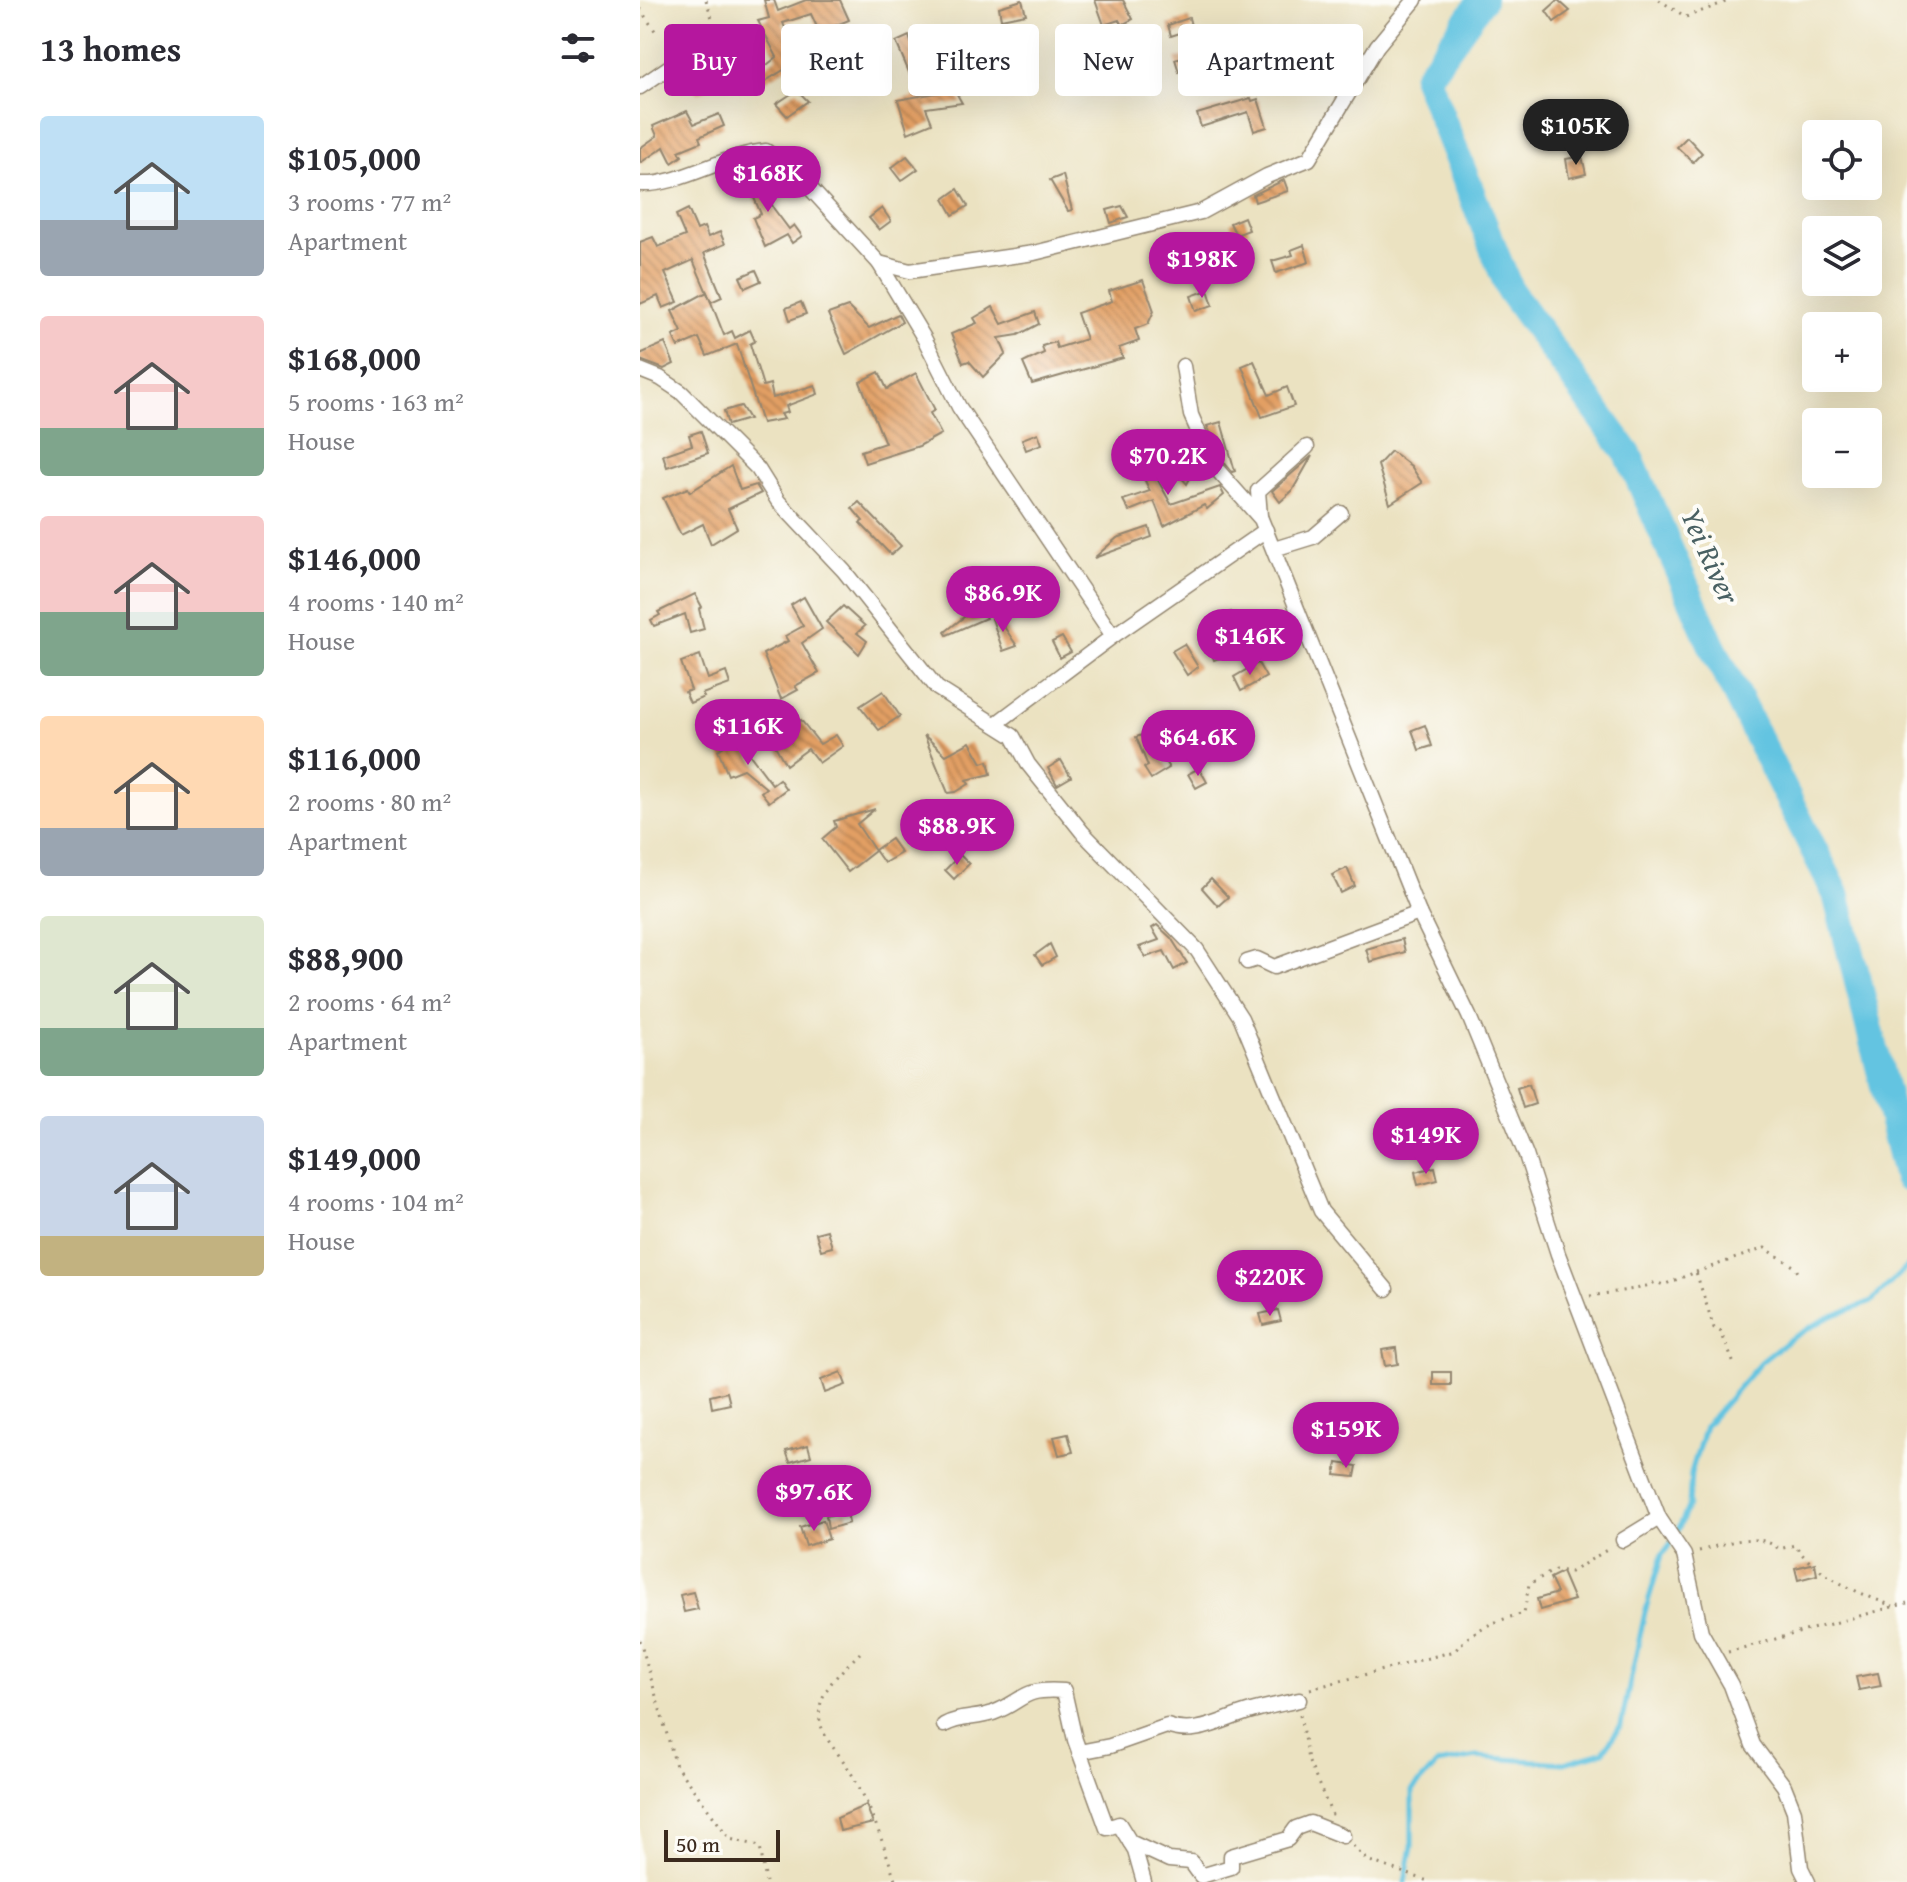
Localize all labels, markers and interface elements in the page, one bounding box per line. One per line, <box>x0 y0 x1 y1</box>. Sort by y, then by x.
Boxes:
text: 13 homes <box>40 24 181 73</box>
chip: Buy <box>664 24 765 96</box>
chip: Rent <box>781 24 892 96</box>
chip: Filters <box>908 24 1039 96</box>
chip: New <box>1055 24 1162 96</box>
chip: Apartment <box>1178 24 1363 96</box>
icon: filters <box>556 26 600 70</box>
pin: $105K <box>1520 99 1632 167</box>
text: $105K <box>1541 105 1611 144</box>
map controls <box>1802 120 1882 488</box>
button: locate <box>1802 120 1882 200</box>
text: $105,000 <box>288 133 421 182</box>
pin: $168K <box>712 146 824 214</box>
icon: home <box>104 148 200 244</box>
text: $168K <box>733 152 803 191</box>
text: 3 rooms · 77 m² <box>288 182 451 221</box>
button: layers <box>1802 216 1882 296</box>
text: Apartment <box>288 221 407 260</box>
pin: $198K <box>1146 232 1258 300</box>
text: $198K <box>1167 238 1237 277</box>
button: + <box>1802 312 1882 392</box>
text: $168,000 <box>288 333 421 382</box>
icon: home <box>104 348 200 444</box>
text: 5 rooms · 163 m² <box>288 382 464 421</box>
button: − <box>1802 408 1882 488</box>
text: House <box>288 421 355 460</box>
pin: $70.2K <box>1103 429 1233 497</box>
text: $70.2K <box>1129 435 1207 474</box>
water label: Yei River <box>1670 500 1752 612</box>
text: $146,000 <box>288 533 421 582</box>
icon: home <box>104 548 200 644</box>
pin: $86.9K <box>938 566 1068 634</box>
text: $86.9K <box>964 572 1042 611</box>
text: 4 rooms · 140 m² <box>288 582 464 621</box>
pin: $146K <box>1194 609 1306 677</box>
text: $146K <box>1215 615 1285 654</box>
text: House <box>288 621 355 660</box>
pin: $116K <box>692 699 804 767</box>
text: $116K <box>713 705 783 744</box>
pin: $64.6K <box>1133 710 1263 778</box>
text: $64.6K <box>1159 716 1237 755</box>
text: $116,000 <box>288 733 421 782</box>
icon: home <box>104 748 200 844</box>
text: 2 rooms · 80 m² <box>288 782 451 821</box>
pin: $88.9K <box>892 799 1022 867</box>
text: $88.9K <box>918 805 996 844</box>
text: Apartment <box>288 821 407 860</box>
text: $88,900 <box>288 933 403 982</box>
icon: home <box>104 948 200 1044</box>
text: 2 rooms · 64 m² <box>288 982 451 1021</box>
text: Apartment <box>288 1021 407 1060</box>
pin: $149K <box>1370 1108 1482 1176</box>
text: $149K <box>1391 1114 1461 1153</box>
text: $149,000 <box>288 1133 421 1182</box>
icon: home <box>104 1148 200 1244</box>
text: 4 rooms · 104 m² <box>288 1182 464 1221</box>
text: House <box>288 1221 355 1260</box>
pin: $220K <box>1214 1250 1326 1318</box>
text: $220K <box>1235 1256 1305 1295</box>
pin: $159K <box>1290 1402 1402 1470</box>
text: $159K <box>1311 1408 1381 1447</box>
pin: $97.6K <box>749 1465 879 1533</box>
text: $97.6K <box>775 1471 853 1510</box>
scale bar <box>664 1826 780 1862</box>
text: 50 m <box>676 1828 720 1860</box>

